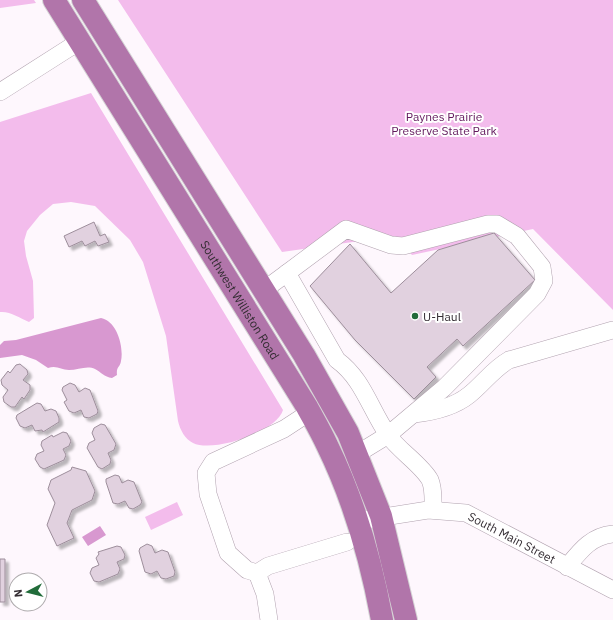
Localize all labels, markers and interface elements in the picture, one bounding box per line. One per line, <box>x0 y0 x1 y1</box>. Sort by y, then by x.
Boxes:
park label: Paynes Prairie Preserve State Park <box>391 109 498 138</box>
street label: Southwest Williston Road <box>198 238 283 362</box>
place label: U-Haul <box>423 309 461 324</box>
marker: U-Haul <box>410 311 420 321</box>
street label: South Main Street <box>466 508 558 566</box>
north arrow <box>8 572 48 612</box>
text: N <box>11 588 26 598</box>

